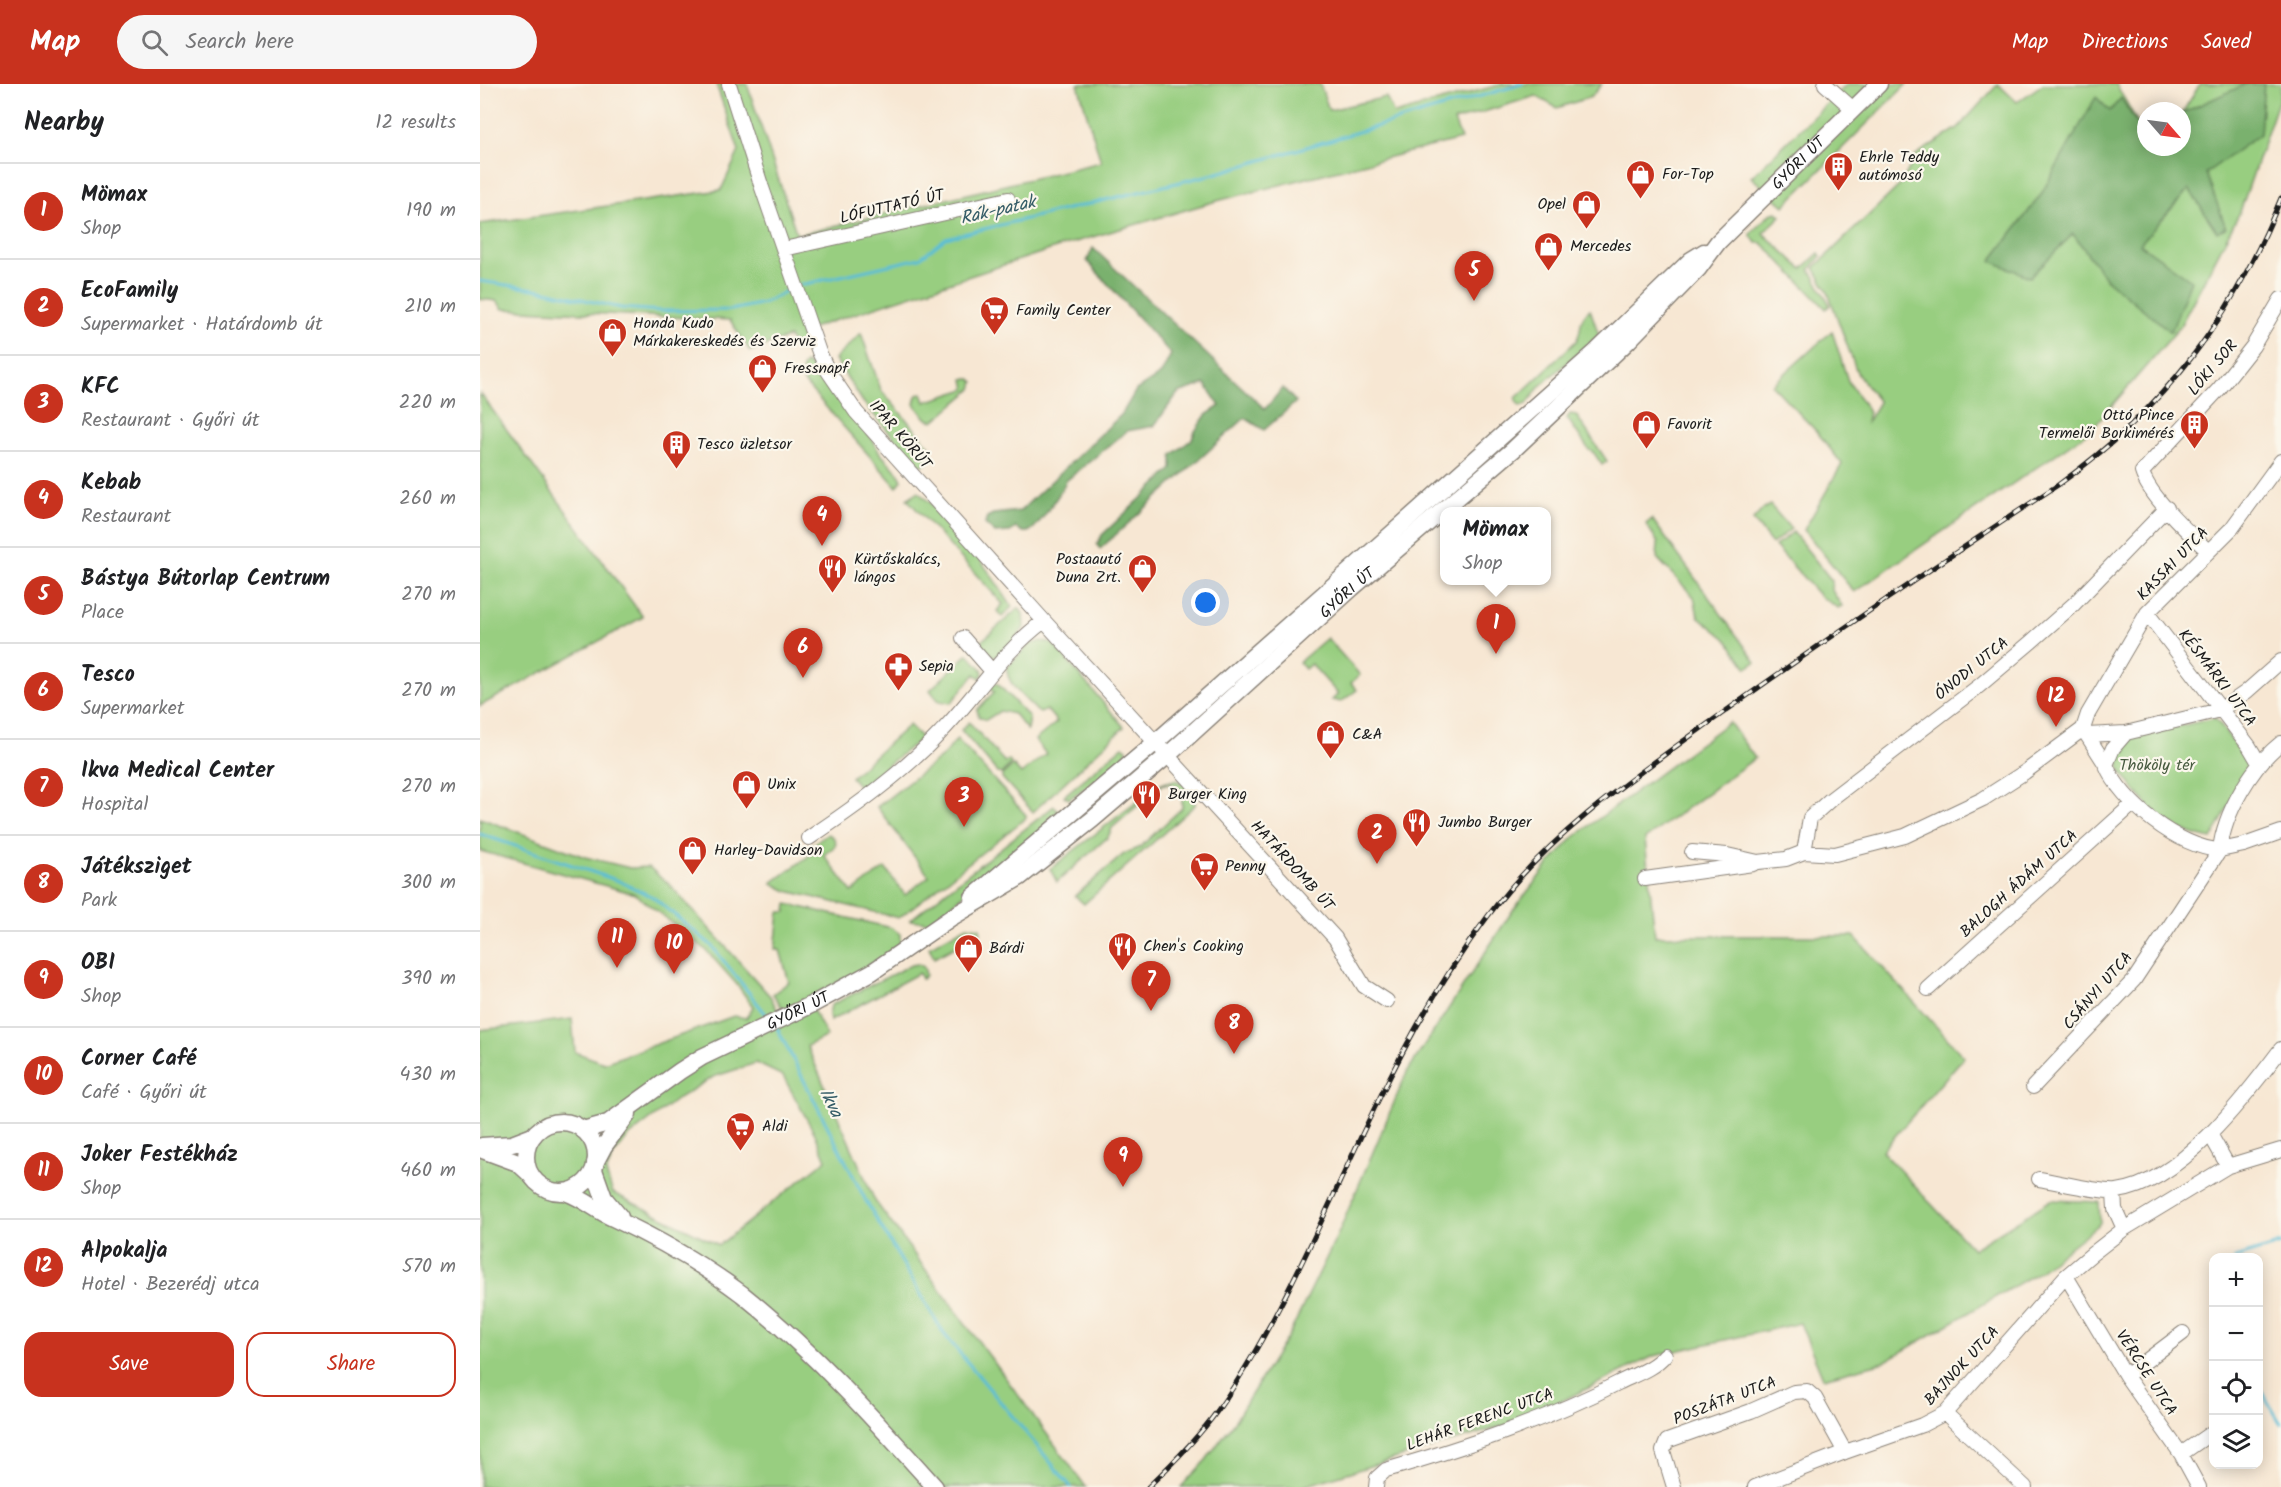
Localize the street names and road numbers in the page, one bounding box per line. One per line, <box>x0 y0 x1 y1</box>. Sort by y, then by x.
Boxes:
street label: GYŐRI ÚT <box>1765 130 1832 196</box>
street label: LÓFUTTATÓ ÚT <box>837 183 948 231</box>
street label: LÓKI SOR <box>2182 334 2244 402</box>
street label: IPAR KÖRÚT <box>862 394 939 477</box>
street label: KASSAI UTCA <box>2131 521 2215 607</box>
street label: GYŐRI ÚT <box>1313 560 1382 625</box>
street label: KÉSMÁRKI UTCA <box>2172 624 2262 733</box>
street label: ÓNODI UTCA <box>1929 631 2015 707</box>
street label: HATÁRDOMB ÚT <box>1244 815 1341 918</box>
street label: BALOGH ÁDÁM UTCA <box>1954 824 2084 944</box>
street label: CSÁNYI UTCA <box>2057 946 2139 1036</box>
street label: GYŐRI ÚT <box>762 984 835 1037</box>
street label: BAJNOK UTCA <box>1918 1320 2006 1412</box>
street label: VÉRCSE UTCA <box>2109 1325 2183 1421</box>
street label: POSZÁTA UTCA <box>1670 1370 1781 1432</box>
street label: LEHÁR FERENC UTCA <box>1403 1382 1557 1458</box>

